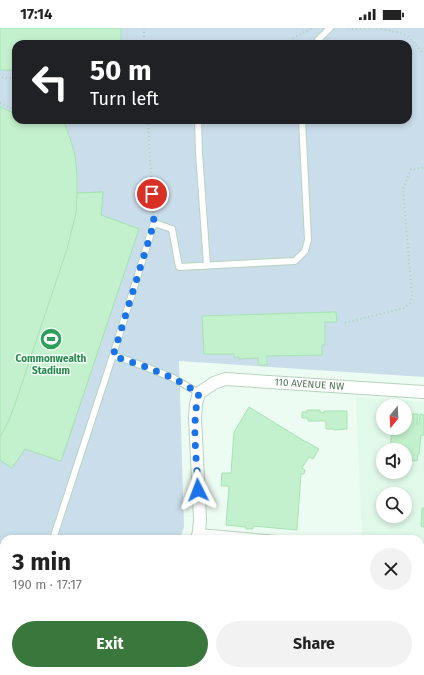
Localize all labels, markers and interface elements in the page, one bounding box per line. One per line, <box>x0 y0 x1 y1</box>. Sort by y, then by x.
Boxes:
text: 17:14 <box>20 5 53 23</box>
text: 50 m <box>90 54 152 87</box>
icon: left <box>24 56 76 108</box>
text: Turn left <box>90 88 159 110</box>
pin <box>135 177 169 211</box>
icon: arrive <box>141 183 163 205</box>
sports icon: Commonwealth Stadium <box>38 326 64 352</box>
place label: Commonwealth Stadium <box>16 353 87 377</box>
street label: 110 AVENUE NW <box>274 376 345 393</box>
north arrow <box>376 399 412 435</box>
map controls <box>376 399 412 523</box>
button: sound <box>376 443 412 479</box>
position arrow <box>177 469 219 511</box>
button: search <box>376 487 412 523</box>
text: 3 min <box>12 548 71 576</box>
button: close <box>370 548 412 590</box>
text: 190 m · 17:17 <box>12 577 82 592</box>
button: Exit <box>12 621 208 667</box>
button: Share <box>216 621 412 667</box>

